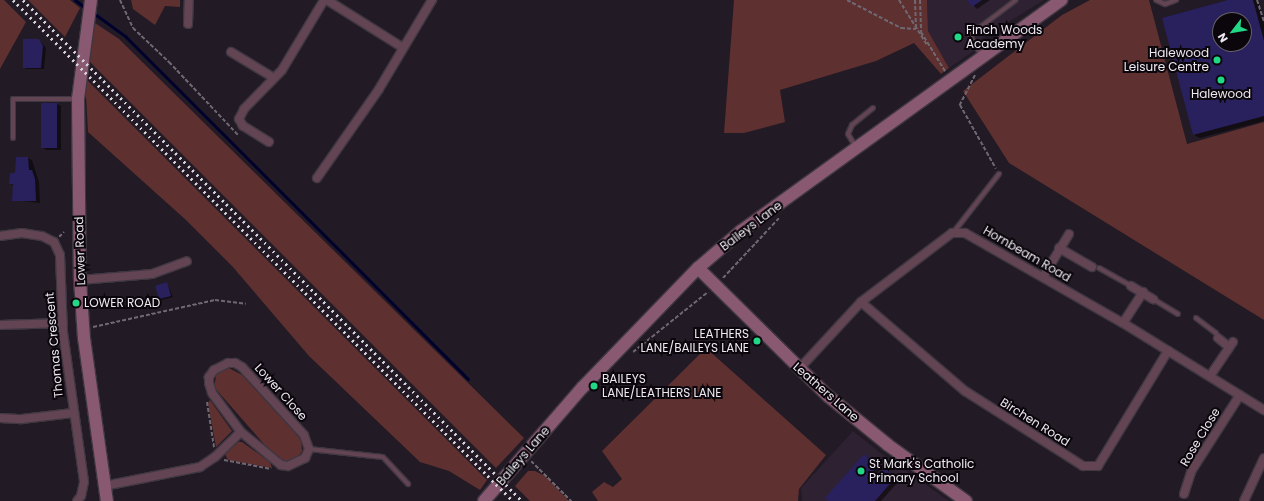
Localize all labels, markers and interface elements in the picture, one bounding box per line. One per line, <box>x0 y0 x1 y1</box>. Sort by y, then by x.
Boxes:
north arrow <box>1212 12 1252 52</box>
place label: Finch Woods Academy <box>966 23 1042 51</box>
text: N <box>1214 30 1232 45</box>
marker: Finch Woods Academy <box>953 32 963 42</box>
place label: Halewood Leisure Centre <box>1124 46 1209 74</box>
marker: Halewood Leisure Centre <box>1212 55 1222 65</box>
marker: Halewood <box>1216 75 1226 85</box>
place label: Halewood <box>1191 87 1251 101</box>
street label: Baileys Lane <box>717 198 785 254</box>
street label: Lower Road <box>72 216 88 286</box>
street label: Hornbeam Road <box>981 223 1073 285</box>
street label: Thomas Crescent <box>42 292 66 398</box>
place label: LOWER ROAD <box>84 296 160 310</box>
marker: LOWER ROAD <box>71 298 81 308</box>
place label: LEATHERS LANE/BAILEYS LANE <box>641 327 749 355</box>
marker: LEATHERS LANE/BAILEYS LANE <box>752 336 762 346</box>
street label: Leathers Lane <box>790 359 862 425</box>
street label: Lower Close <box>252 361 310 423</box>
place label: BAILEYS LANE/LEATHERS LANE <box>602 372 721 400</box>
marker: BAILEYS LANE/LEATHERS LANE <box>589 381 599 391</box>
street label: Birchen Road <box>998 395 1072 449</box>
street label: Rose Close <box>1177 405 1223 469</box>
street label: Baileys Lane <box>493 424 553 488</box>
place label: St Mark's Catholic Primary School <box>869 457 974 485</box>
marker: St Mark's Catholic Primary School <box>856 466 866 476</box>

